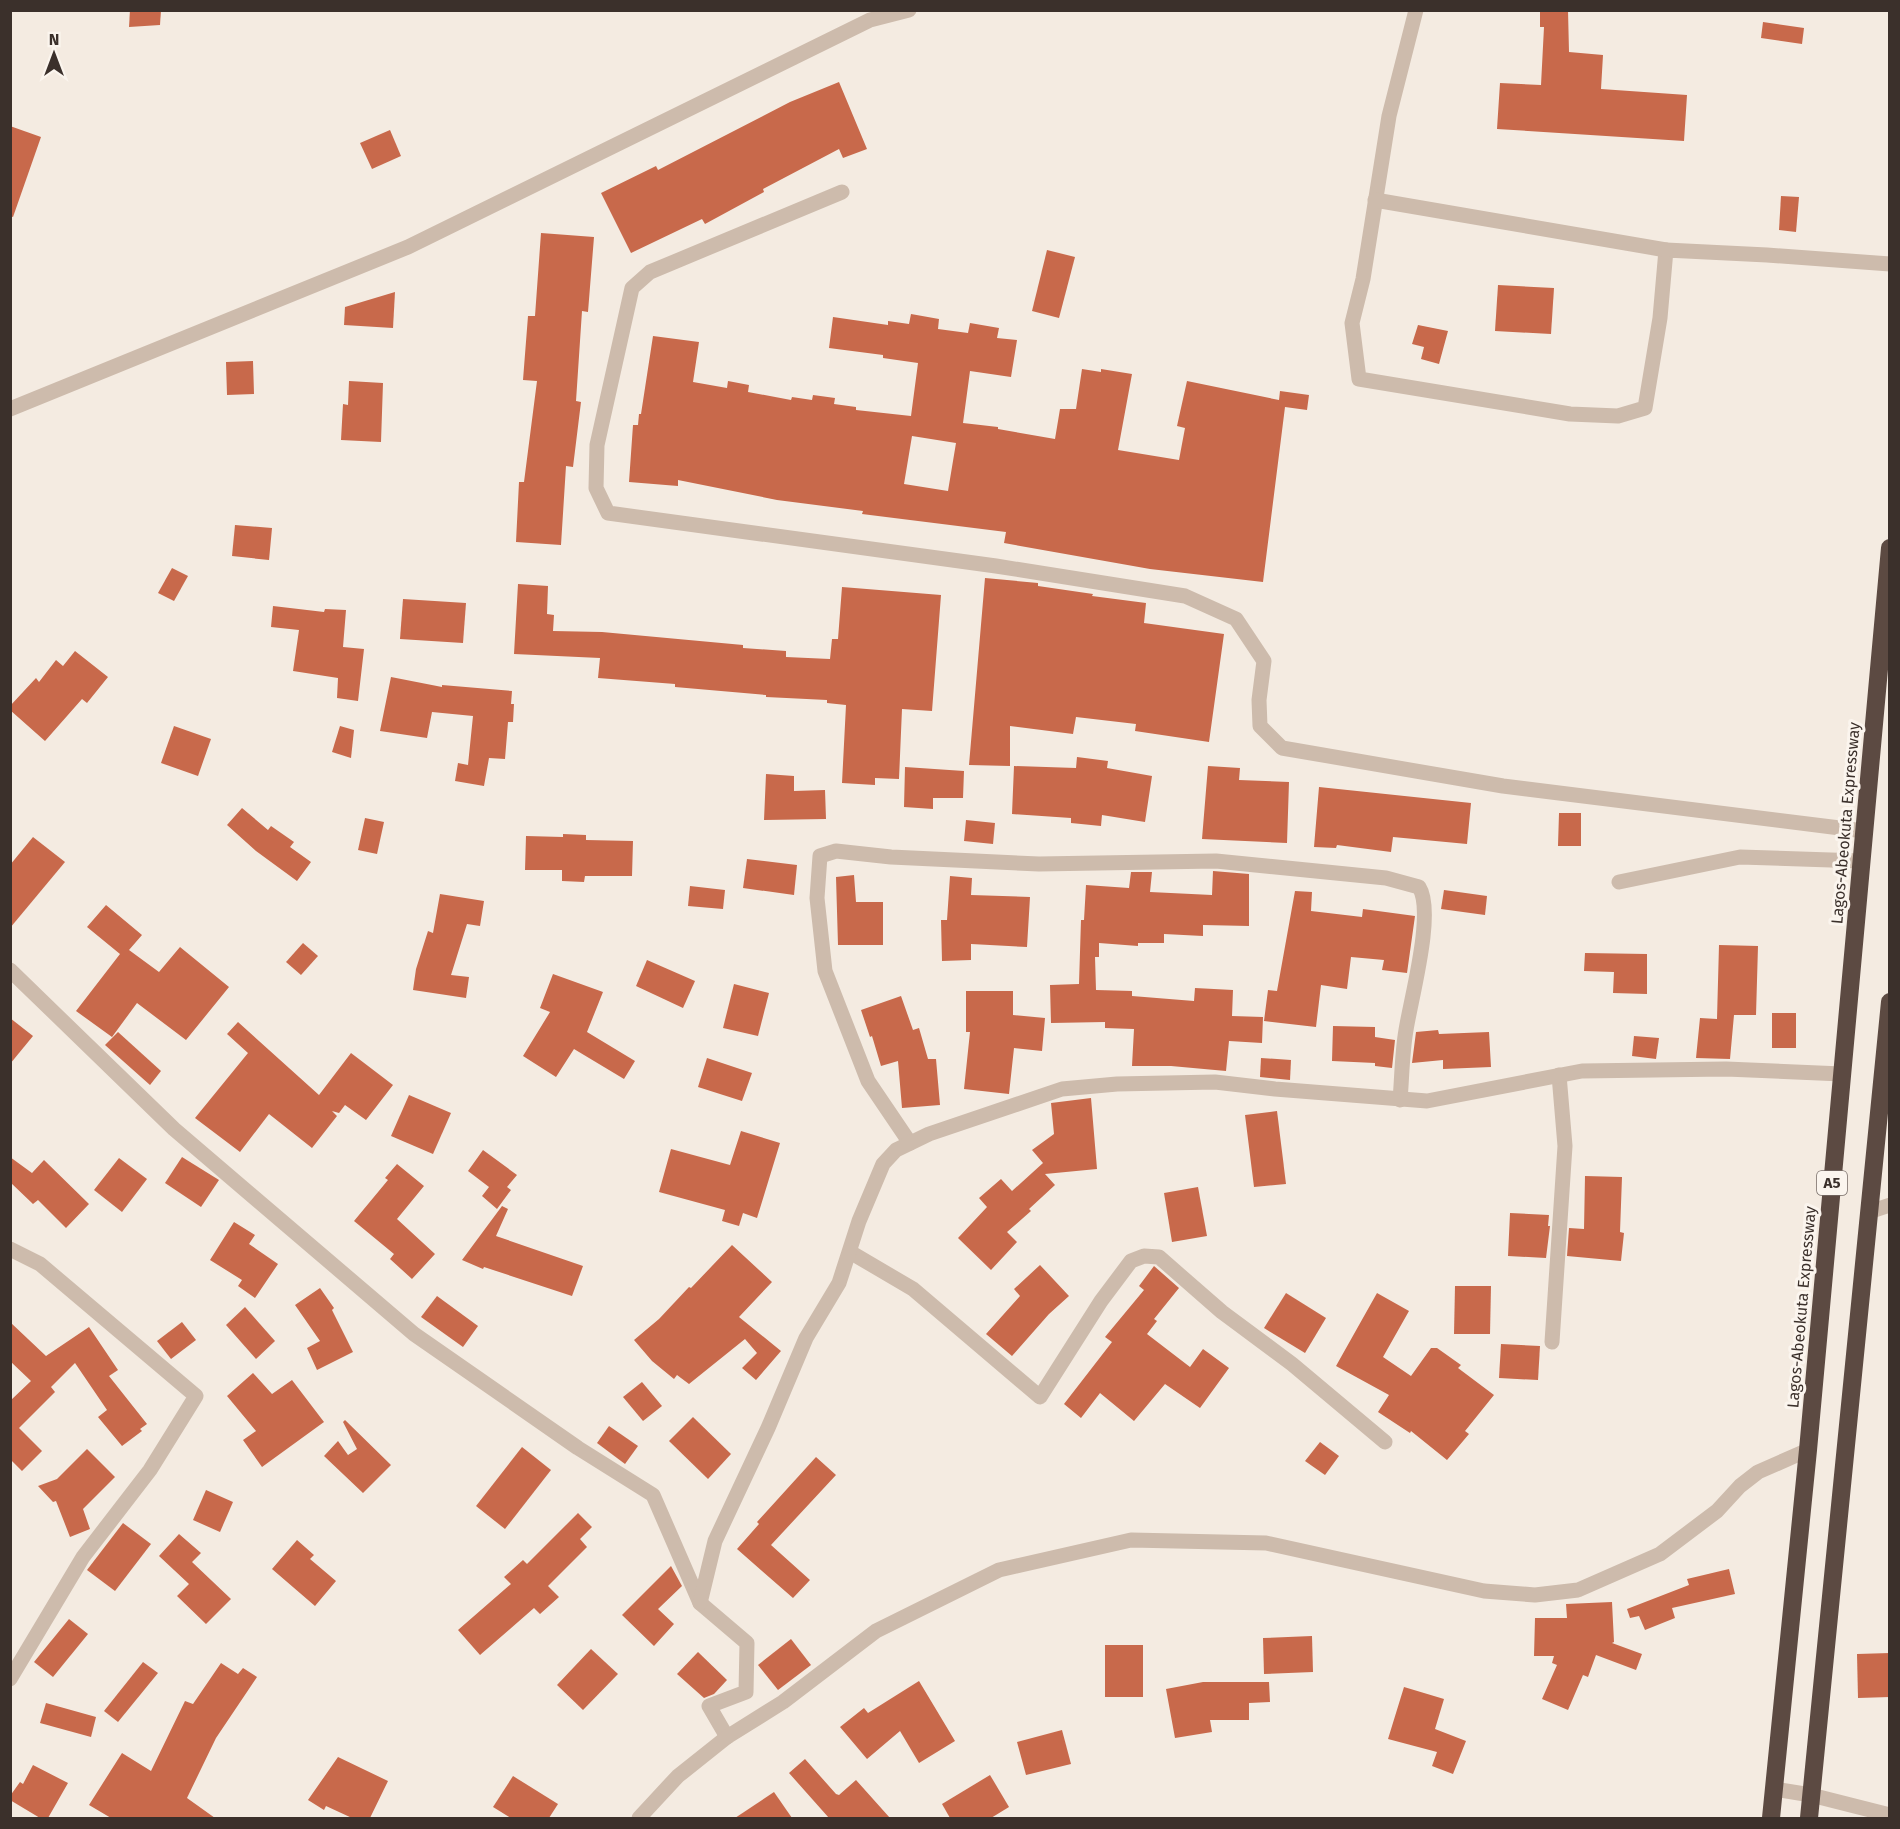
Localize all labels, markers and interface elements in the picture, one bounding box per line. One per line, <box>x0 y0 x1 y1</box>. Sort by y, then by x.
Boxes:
north arrow <box>24 24 84 84</box>
text: N <box>49 30 59 49</box>
street label: Lagos-Abeokuta Expressway <box>1827 721 1864 925</box>
road number: A5 <box>1817 1171 1847 1195</box>
street label: Lagos-Abeokuta Expressway <box>1783 1205 1820 1409</box>

